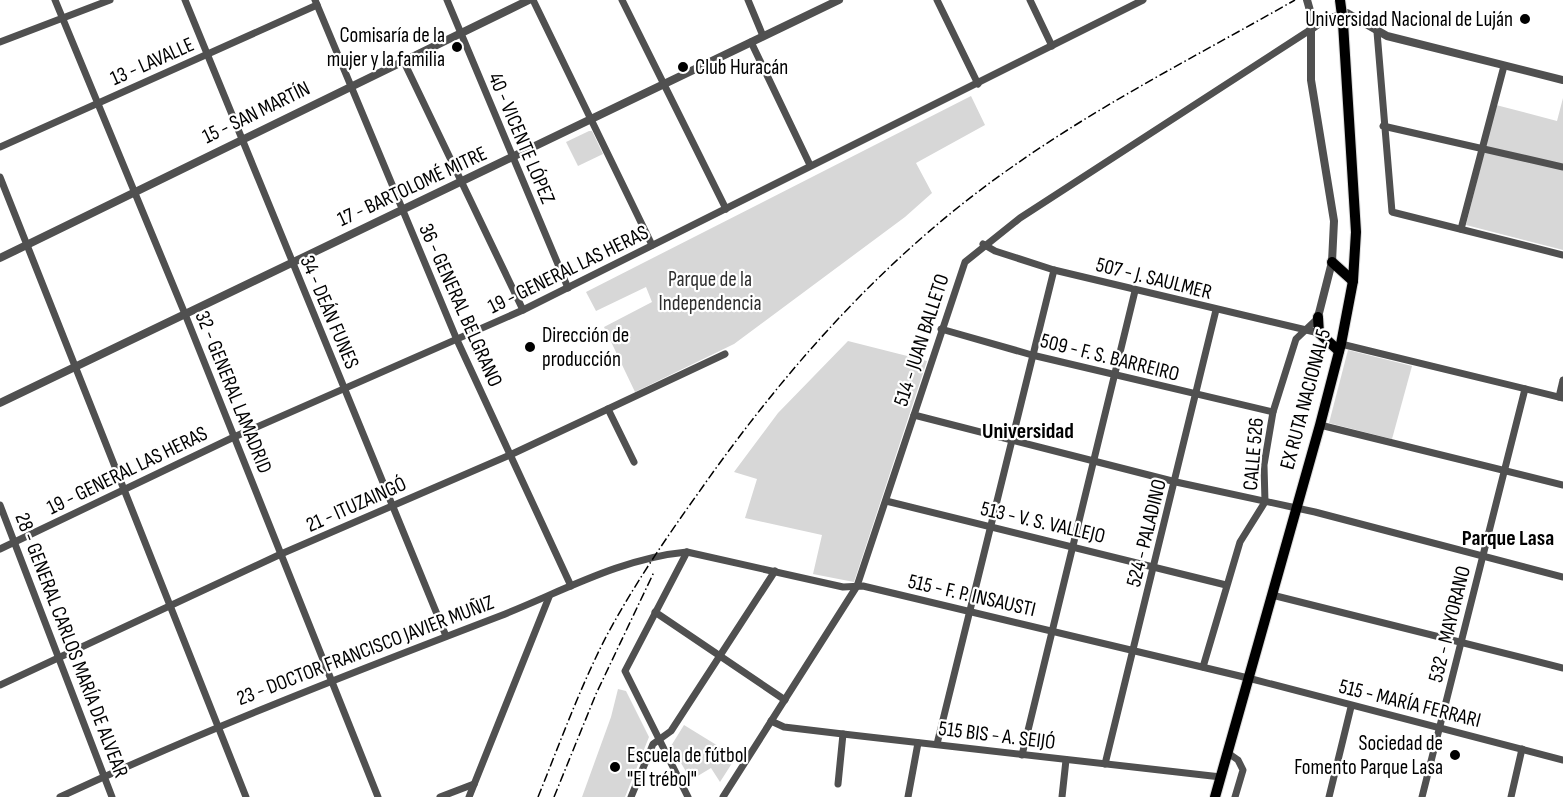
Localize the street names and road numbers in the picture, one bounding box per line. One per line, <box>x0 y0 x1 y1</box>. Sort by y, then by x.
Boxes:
street label: 13 - LAVALLE <box>106 32 198 91</box>
street label: 40 - VICENTE LÓPEZ <box>483 69 561 208</box>
street label: 15 - SAN MARTÍN <box>198 76 314 149</box>
street label: 17 - BARTOLOMÉ MITRE <box>333 141 491 232</box>
street label: 36 - GENERAL BELGRANO <box>413 220 508 391</box>
street label: 19 - GENERAL LAS HERAS <box>484 220 653 319</box>
street label: 34 - DEÁN FUNES <box>294 252 365 373</box>
street label: 507 - J. SAULMER <box>1093 252 1215 305</box>
street label: 514 - JUAN BALLETO <box>888 271 955 409</box>
street label: 32 - GENERAL LAMADRID <box>190 307 278 477</box>
street label: EX RUTA NACIONAL 5 <box>1275 326 1336 472</box>
street label: 509 - F. S. BARREIRO <box>1038 328 1182 387</box>
street label: CALLE 526 <box>1238 417 1269 491</box>
street label: 19 - GENERAL LAS HERAS <box>43 421 212 520</box>
street label: 21 - ITUZAINGÓ <box>302 471 410 538</box>
street label: 524 - PALADINO <box>1121 477 1172 590</box>
street label: 513 - V. S. VALLEJO <box>978 496 1108 549</box>
street label: 28 - GENERAL CARLOS MARÍA DE ALVEAR <box>9 509 134 781</box>
street label: 532 - MAYORANO <box>1423 563 1476 685</box>
street label: 515 - F. P. INSAUSTI <box>906 569 1038 622</box>
street label: 23 - DOCTOR FRANCISCO JAVIER MUÑIZ <box>233 590 498 711</box>
street label: 515 - MARÍA FERRARI <box>1336 674 1483 733</box>
street label: 515 BIS - A. SEIJÓ <box>937 716 1057 755</box>

